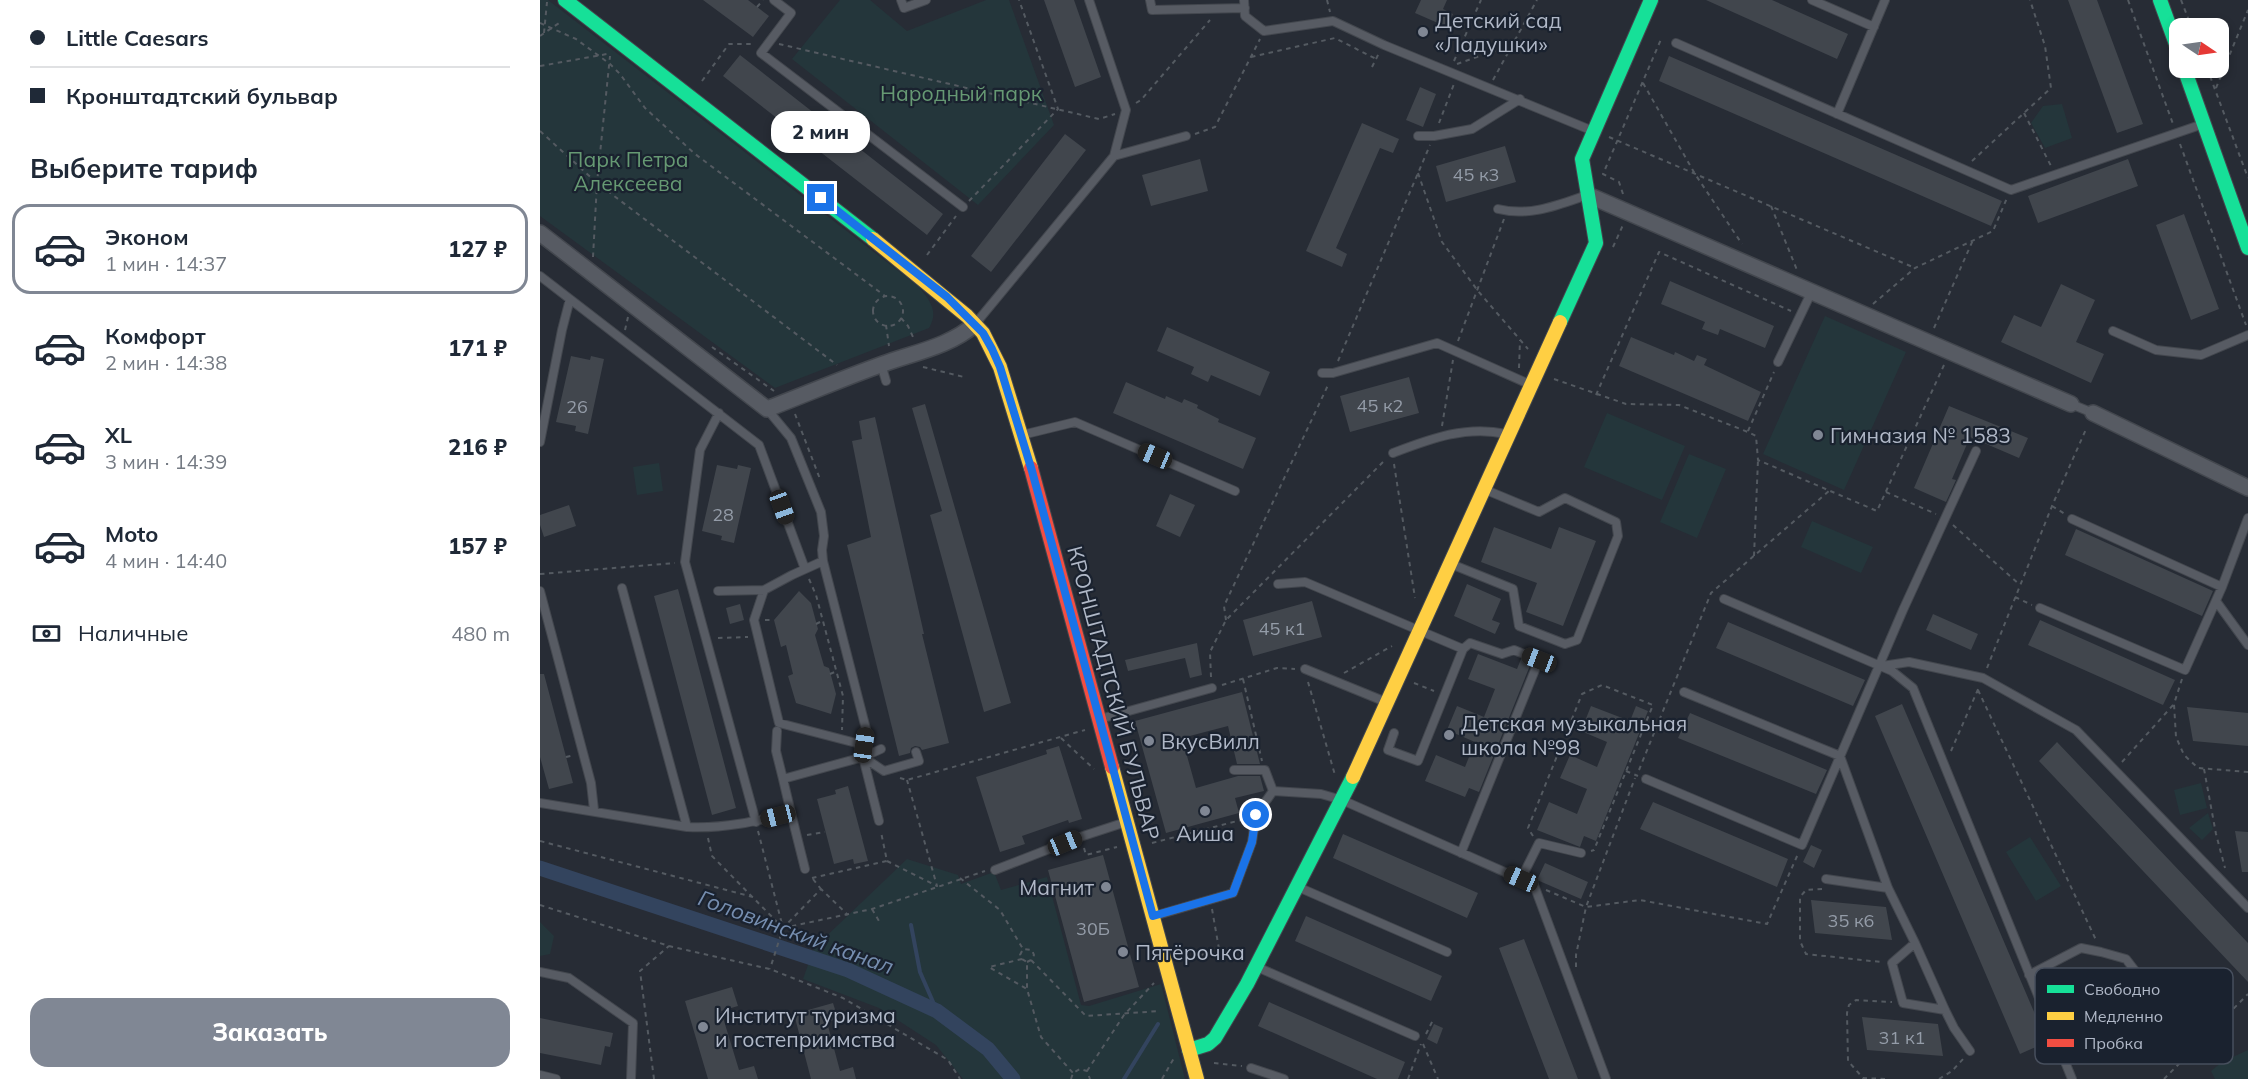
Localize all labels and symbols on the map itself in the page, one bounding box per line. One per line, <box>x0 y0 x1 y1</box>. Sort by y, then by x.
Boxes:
place label: Детский сад «Ладушки» <box>1435 7 1562 57</box>
north arrow <box>2169 18 2229 78</box>
marker: Детский сад «Ладушки» <box>1416 25 1430 39</box>
park label: Народный парк <box>880 80 1043 106</box>
callout: 2 мин <box>772 111 870 153</box>
park label: Парк Петра Алексеева <box>567 146 689 196</box>
house number: 45 к3 <box>1453 163 1499 186</box>
route end <box>807 184 834 211</box>
house number: 45 к2 <box>1357 394 1403 417</box>
house number: 26 <box>566 395 588 418</box>
place label: Гимназия № 1583 <box>1830 422 2011 448</box>
marker: Гимназия № 1583 <box>1811 428 1825 442</box>
car <box>1135 441 1175 471</box>
car <box>767 487 797 527</box>
house number: 28 <box>712 503 734 526</box>
street label: КРОНШТАДТСКИЙ БУЛЬВАР <box>1062 543 1166 843</box>
house number: 45 к1 <box>1259 617 1305 640</box>
car <box>1519 645 1559 675</box>
place label: Детская музыкальная школа №98 <box>1461 710 1687 760</box>
car <box>853 726 875 764</box>
place label: ВкусВилл <box>1161 728 1260 754</box>
marker: Детская музыкальная школа №98 <box>1442 728 1456 742</box>
marker: ВкусВилл <box>1142 734 1156 748</box>
route start <box>1242 801 1269 828</box>
car <box>758 803 798 829</box>
marker: Аиша <box>1198 804 1212 818</box>
place label: Аиша <box>1176 820 1234 846</box>
car <box>1045 828 1085 858</box>
car <box>1501 863 1541 895</box>
place label: Магнит <box>1019 874 1094 900</box>
marker: Магнит <box>1099 880 1113 894</box>
water label: Головинский канал <box>694 884 898 980</box>
house number: 35 к6 <box>1828 909 1874 932</box>
house number: 30Б <box>1076 917 1110 940</box>
place label: Пятёрочка <box>1135 939 1245 965</box>
marker: Пятёрочка <box>1116 945 1130 959</box>
legend <box>2035 968 2233 1064</box>
text: Свободно <box>2084 979 2160 999</box>
place label: Институт туризма и гостеприимства <box>715 1002 896 1052</box>
text: Медленно <box>2084 1006 2163 1026</box>
marker: Институт туризма и гостеприимства <box>696 1020 710 1034</box>
house number: 31 к1 <box>1879 1026 1925 1049</box>
text: Пробка <box>2084 1033 2143 1053</box>

